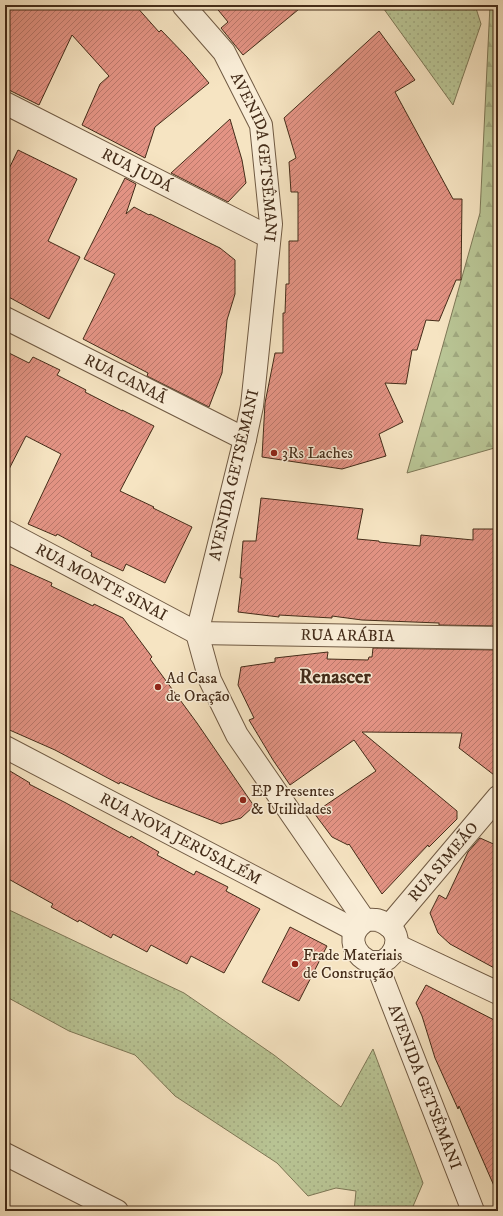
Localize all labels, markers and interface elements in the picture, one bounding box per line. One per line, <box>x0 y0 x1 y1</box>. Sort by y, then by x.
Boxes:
street label: AVENIDA GETSÊMANI <box>226 69 281 243</box>
street label: RUA JUDÁ <box>98 144 176 197</box>
street label: RUA CANAÃ <box>81 350 171 408</box>
street label: AVENIDA GETSÊMANI <box>205 387 264 563</box>
place label: 3Rs Laches <box>282 443 353 463</box>
marker: 3Rs Laches <box>269 448 279 458</box>
street label: RUA MONTE SINAI <box>32 539 171 625</box>
street label: RUA ARÁBIA <box>300 625 395 646</box>
district label: Renascer <box>299 665 371 690</box>
place label: Ad Casa de Oração <box>166 668 230 706</box>
marker: Ad Casa de Oração <box>153 682 163 692</box>
place label: EP Presentes & Utilidades <box>251 781 334 819</box>
street label: RUA NOVA JERUSALÉM <box>96 788 265 889</box>
marker: EP Presentes & Utilidades <box>238 795 248 805</box>
street label: RUA SIMEÃO <box>404 818 483 906</box>
place label: Frade Materiais de Construção <box>303 945 402 983</box>
marker: Frade Materiais de Construção <box>290 959 300 969</box>
street label: AVENIDA GETSÊMANI <box>384 1002 466 1173</box>

